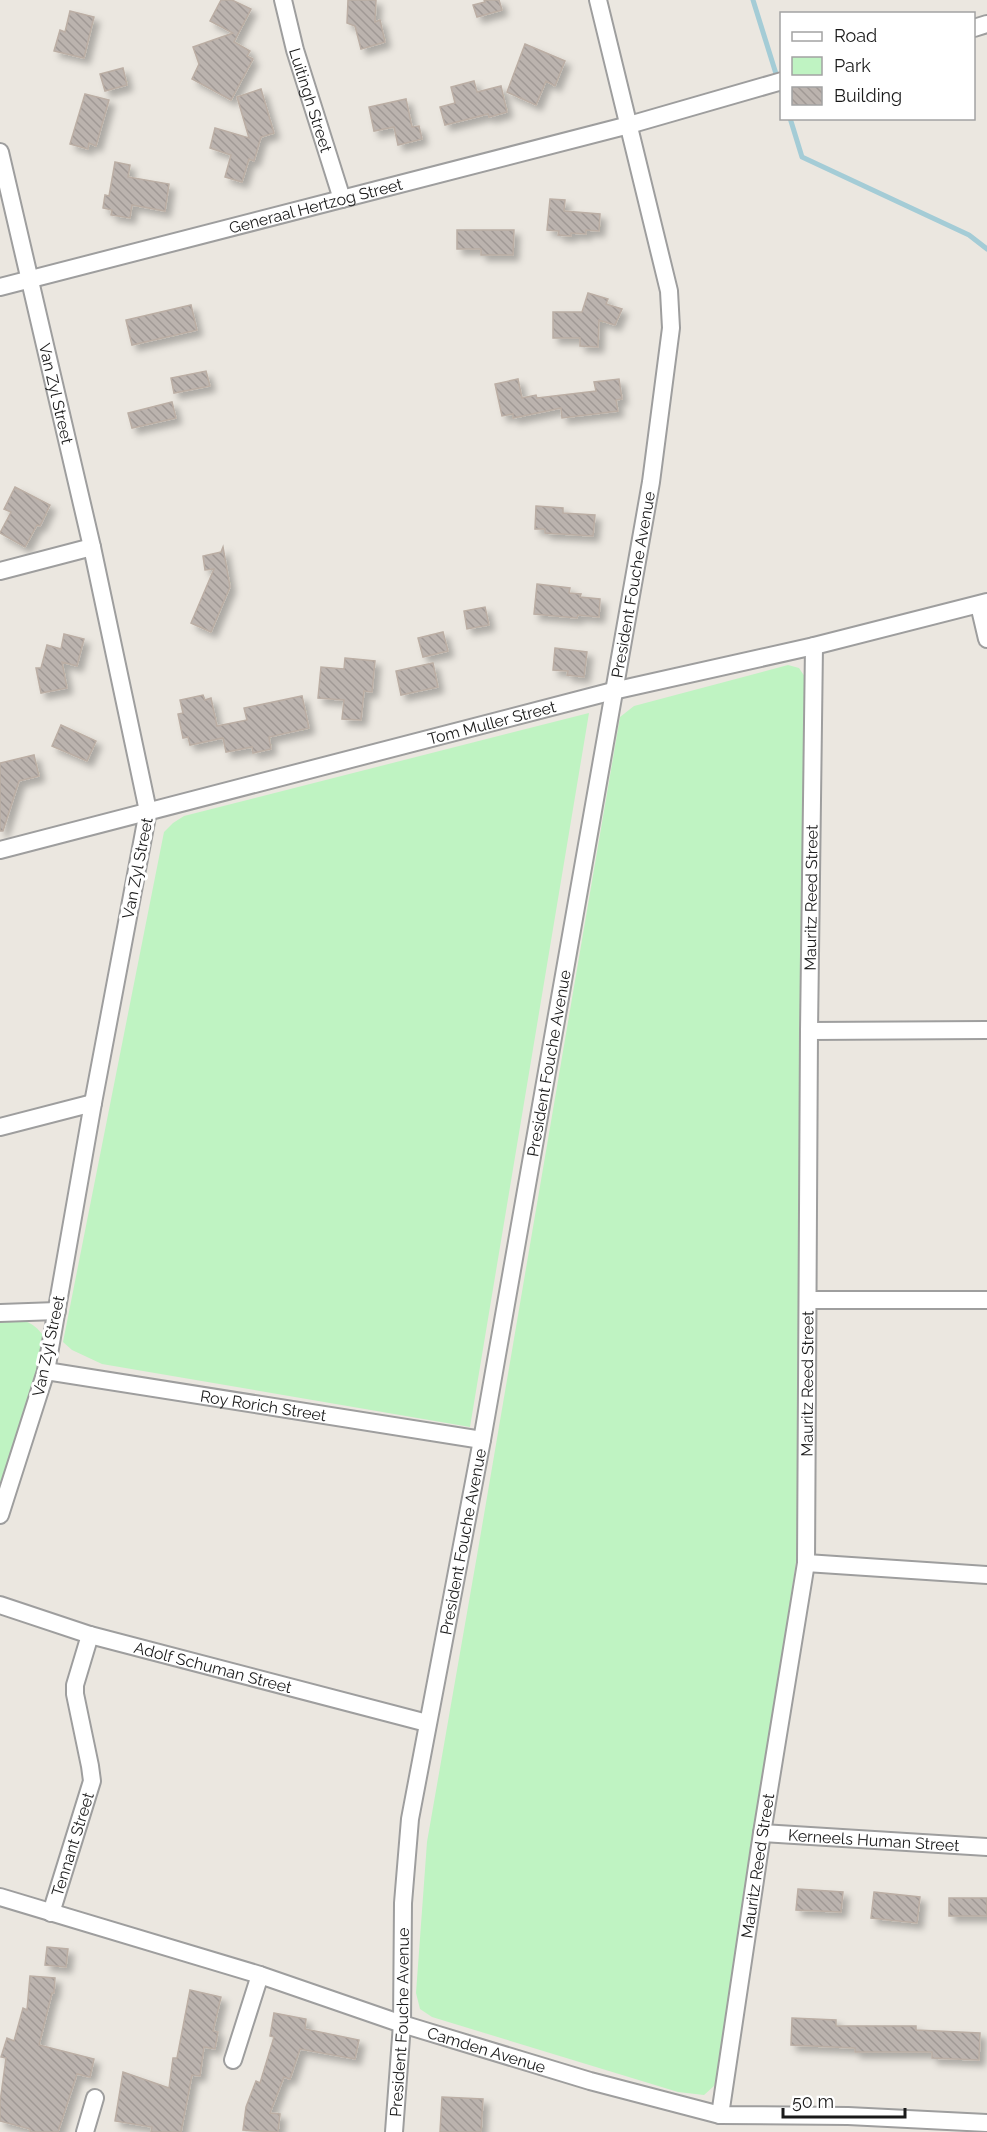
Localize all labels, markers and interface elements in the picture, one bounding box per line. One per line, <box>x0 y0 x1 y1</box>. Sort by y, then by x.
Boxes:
legend <box>780 12 975 120</box>
text: Road <box>834 25 877 46</box>
street label: Luitingh Street <box>285 46 336 155</box>
text: Park <box>834 55 871 76</box>
text: Building <box>834 85 902 106</box>
street label: Generaal Hertzog Street <box>227 175 405 238</box>
street label: Van Zyl Street <box>35 341 77 447</box>
street label: President Fouche Avenue <box>608 490 659 680</box>
street label: Tom Muller Street <box>426 697 559 749</box>
street label: Van Zyl Street <box>118 815 157 920</box>
street label: Mauritz Reed Street <box>801 824 822 971</box>
street label: President Fouche Avenue <box>523 968 575 1158</box>
street label: Van Zyl Street <box>28 1293 69 1398</box>
street label: Mauritz Reed Street <box>798 1310 817 1457</box>
street label: Roy Rorich Street <box>199 1387 328 1425</box>
street label: President Fouche Avenue <box>436 1447 490 1636</box>
street label: Adolf Schuman Street <box>132 1638 294 1697</box>
street label: Tennant Street <box>48 1789 98 1899</box>
street label: Mauritz Reed Street <box>737 1791 778 1939</box>
street label: Kerneels Human Street <box>787 1826 961 1855</box>
street label: President Fouche Avenue <box>386 1928 413 2117</box>
street label: Camden Avenue <box>425 2023 548 2077</box>
scale bar <box>783 2081 904 2119</box>
text: 50 m <box>792 2091 834 2112</box>

